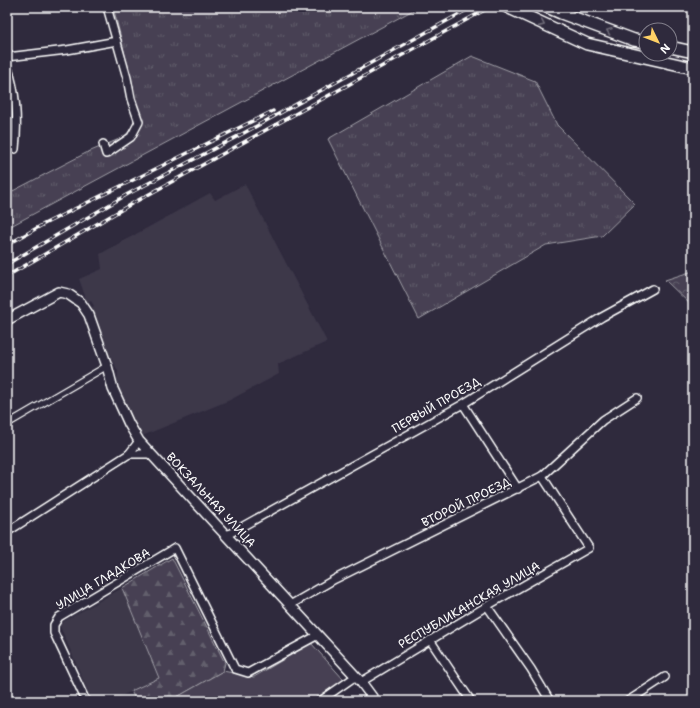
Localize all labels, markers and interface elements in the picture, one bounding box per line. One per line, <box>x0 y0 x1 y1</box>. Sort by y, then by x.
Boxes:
one-way arrow <box>538 19 545 27</box>
north arrow <box>638 22 678 62</box>
one-way arrow <box>605 27 612 35</box>
text: N <box>656 40 673 57</box>
street label: ПЕРВЫЙ ПРОЕЗД <box>389 373 483 437</box>
street label: ВОКЗАЛЬНАЯ УЛИЦА <box>163 449 259 551</box>
street label: ВТОРОЙ ПРОЕЗД <box>419 474 513 530</box>
street label: УЛИЦА ГЛАДКОВА <box>53 544 153 613</box>
street label: РЕСПУБЛИКАНСКАЯ УЛИЦА <box>395 558 543 652</box>

